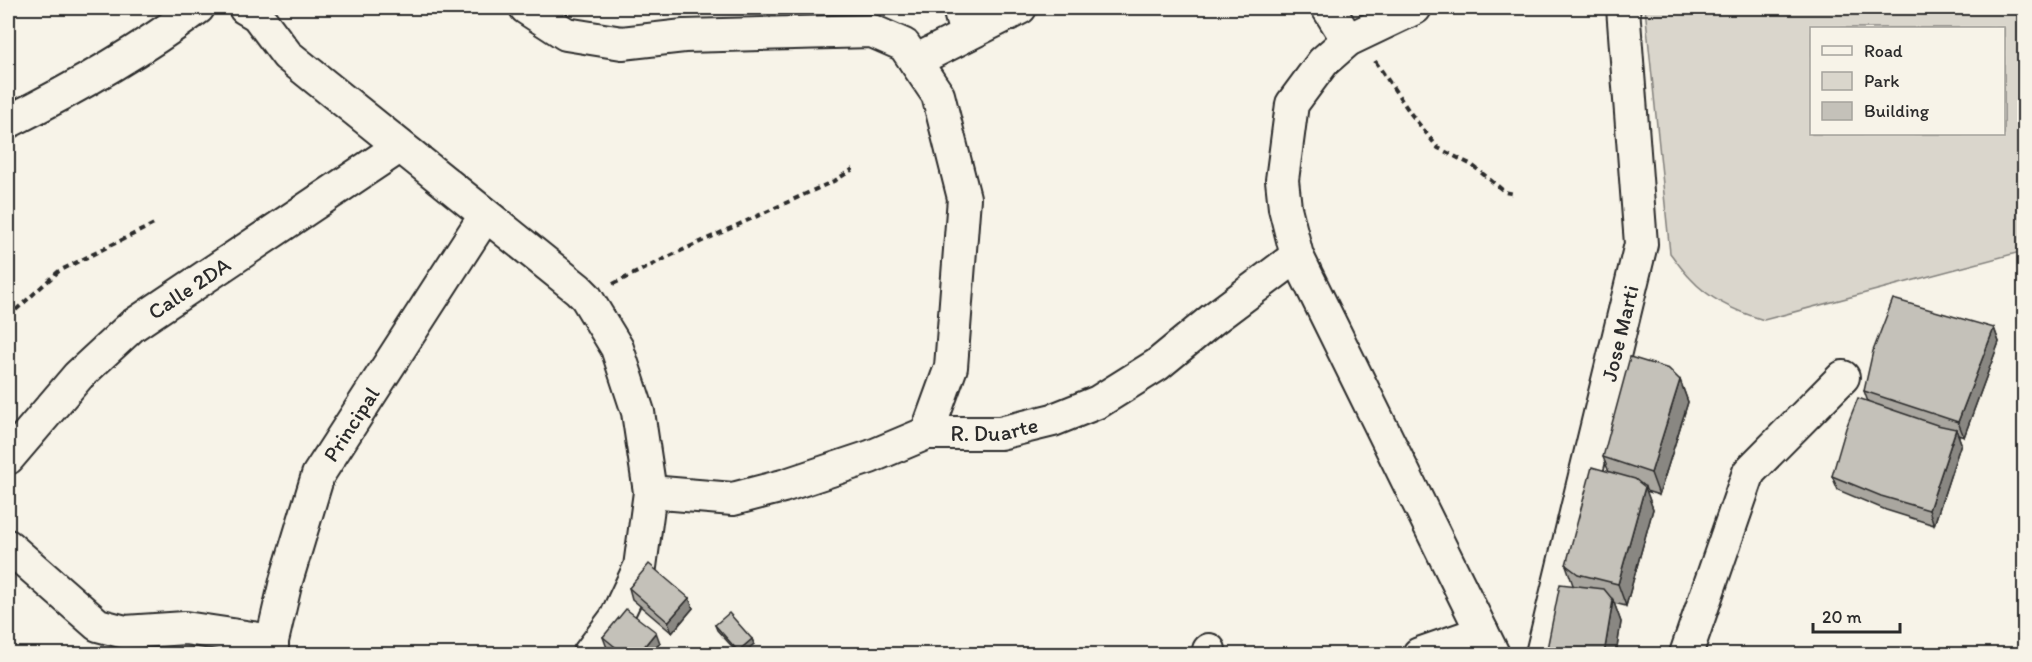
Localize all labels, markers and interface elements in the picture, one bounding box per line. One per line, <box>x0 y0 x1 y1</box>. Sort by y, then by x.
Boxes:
legend <box>1810 27 2005 135</box>
text: Road <box>1864 40 1903 62</box>
text: Park <box>1864 70 1899 92</box>
text: Building <box>1864 100 1930 122</box>
street label: Calle 2DA <box>143 251 235 325</box>
street label: Jose Marti <box>1595 282 1644 384</box>
street label: Principal <box>317 381 385 467</box>
street label: R. Duarte <box>950 411 1041 447</box>
scale bar <box>1813 596 1900 634</box>
text: 20 m <box>1822 606 1862 628</box>

